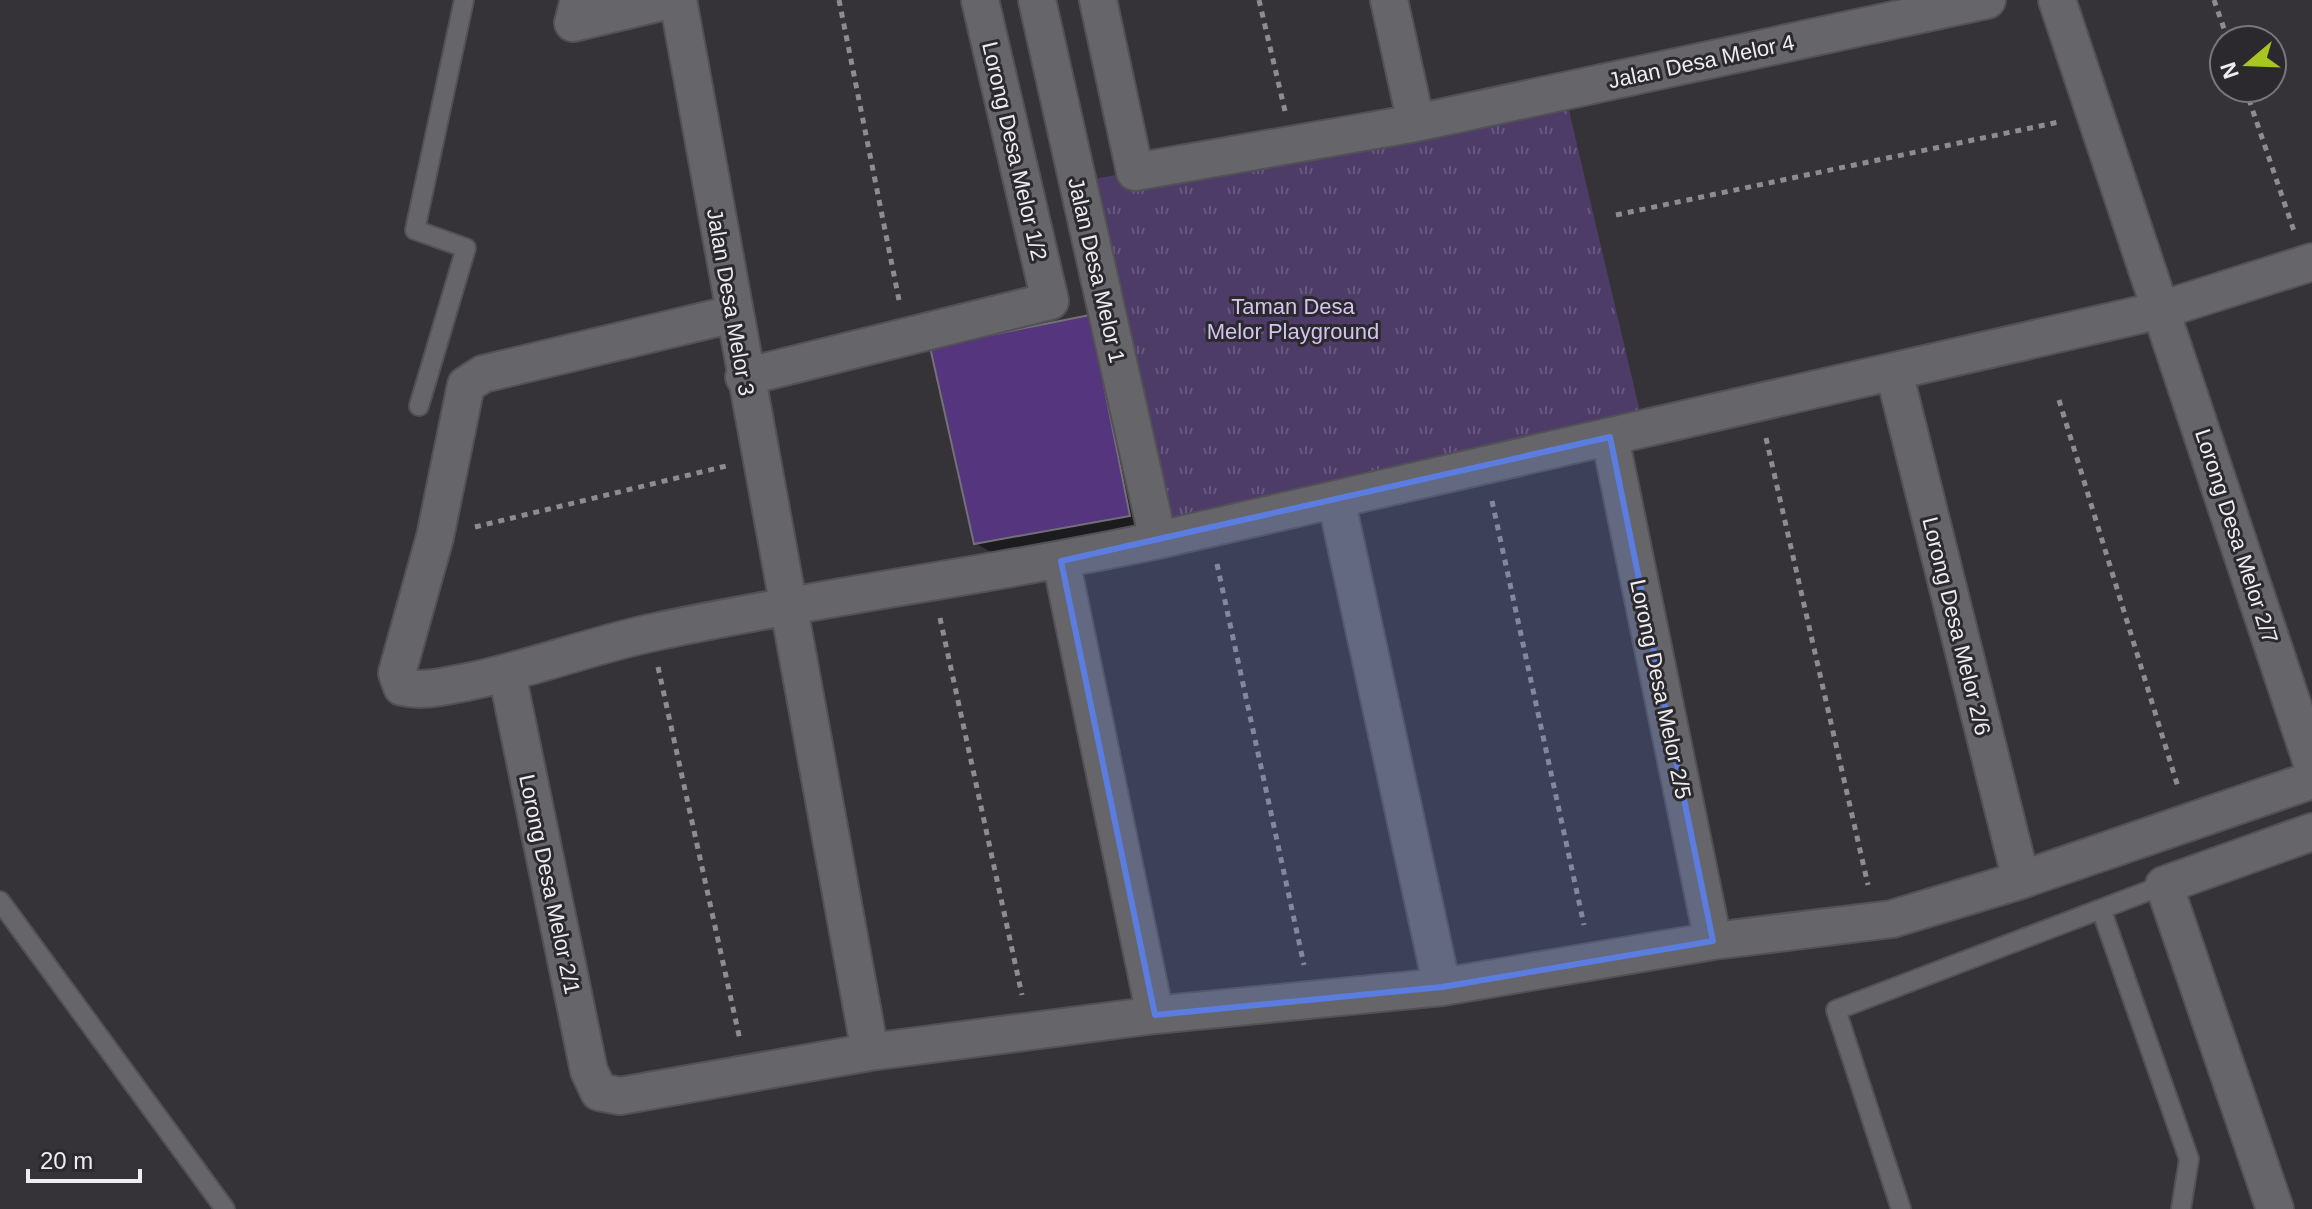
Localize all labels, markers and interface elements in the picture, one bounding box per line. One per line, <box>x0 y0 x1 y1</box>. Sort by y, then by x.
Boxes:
north arrow <box>2208 24 2288 104</box>
street label: Jalan Desa Melor 4 <box>1606 30 1796 93</box>
street label: Lorong Desa Melor 1/2 <box>977 39 1052 263</box>
text: N <box>2215 59 2244 82</box>
street label: Jalan Desa Melor 1 <box>1063 175 1130 365</box>
street label: Jalan Desa Melor 3 <box>702 207 759 398</box>
park label: Taman Desa Melor Playground <box>1207 294 1379 344</box>
street label: Lorong Desa Melor 2/7 <box>2190 426 2283 646</box>
street label: Lorong Desa Melor 2/6 <box>1917 515 1996 738</box>
street label: Lorong Desa Melor 2/5 <box>1625 577 1696 801</box>
street label: Lorong Desa Melor 2/1 <box>514 772 585 996</box>
scale bar <box>28 1133 140 1183</box>
text: 20 m <box>40 1147 93 1174</box>

